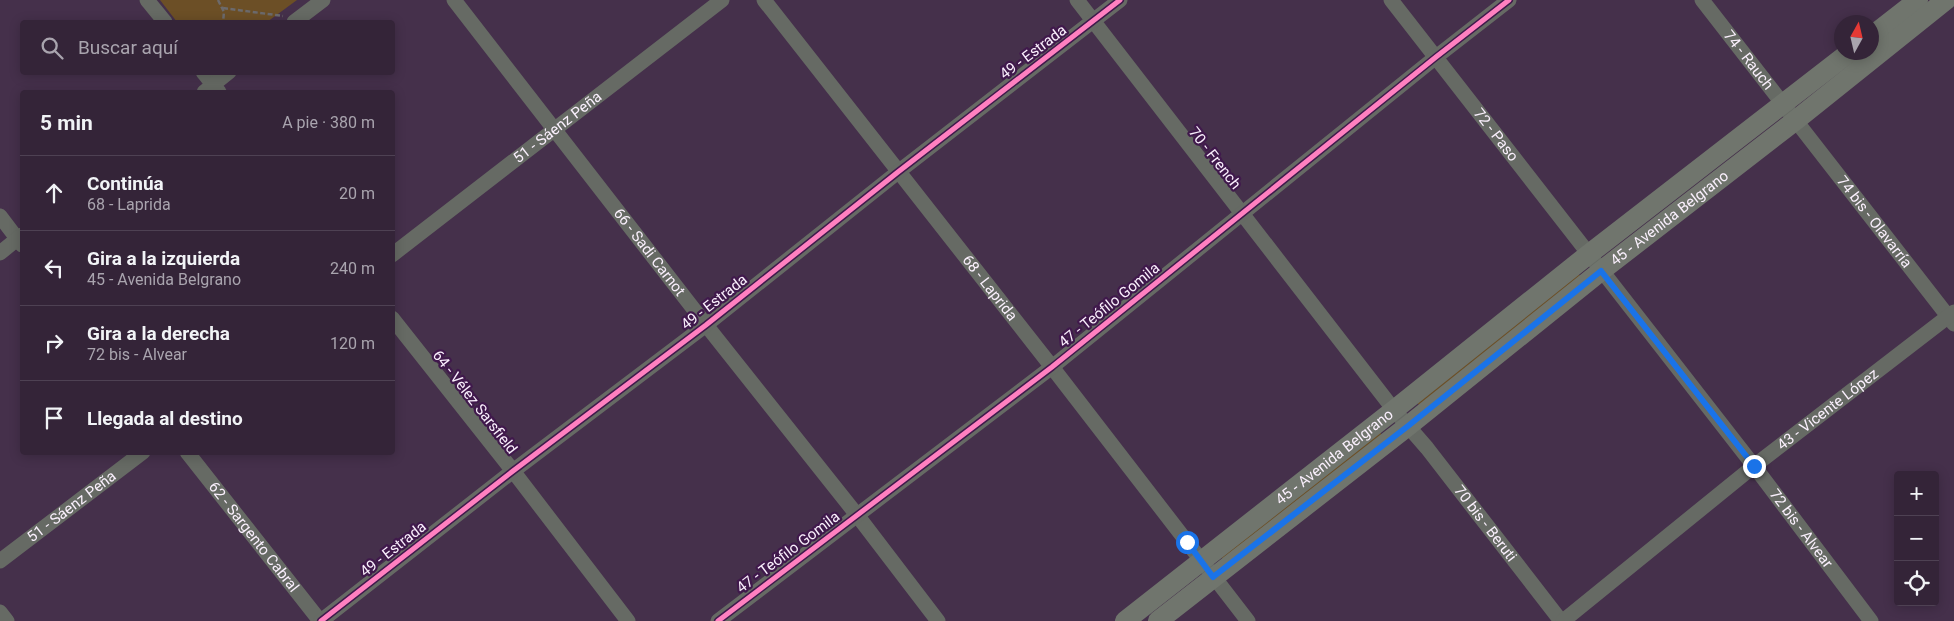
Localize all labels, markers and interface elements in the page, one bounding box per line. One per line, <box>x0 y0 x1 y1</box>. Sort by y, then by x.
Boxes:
north arrow <box>1834 15 1879 60</box>
search box <box>20 20 395 75</box>
street label: 49 - Estrada <box>996 21 1070 83</box>
street label: 74 - Rauch <box>1720 27 1777 93</box>
icon: search <box>38 34 66 62</box>
text: Buscar aquí <box>78 36 178 59</box>
street label: 51 - Sáenz Peña <box>510 87 605 167</box>
street label: 72 - Paso <box>1470 105 1522 165</box>
text: 5 min <box>40 111 93 135</box>
text: A pie · 380 m <box>282 113 375 132</box>
street label: 70 - French <box>1185 123 1245 193</box>
street label: 45 - Avenida Belgrano <box>1607 167 1732 269</box>
text: Continúa <box>87 172 164 195</box>
street label: 74 bis - Olavarría <box>1833 172 1916 271</box>
icon: ahead <box>40 179 68 207</box>
text: 20 m <box>339 184 375 203</box>
text: 68 - Laprida <box>87 195 171 214</box>
street label: 66 - Sadi Carnot <box>610 205 689 300</box>
text: Gira a la izquierda <box>87 247 240 270</box>
street label: 68 - Laprida <box>959 251 1021 324</box>
icon: left <box>40 254 68 282</box>
text: 240 m <box>330 259 375 278</box>
street label: 47 - Teófilo Gomila <box>1055 259 1163 351</box>
text: 45 - Avenida Belgrano <box>87 270 241 289</box>
street label: 49 - Estrada <box>677 271 751 333</box>
text: Gira a la derecha <box>87 322 230 345</box>
icon: right <box>40 329 68 357</box>
text: 120 m <box>330 334 375 353</box>
text: 72 bis - Alvear <box>87 345 187 364</box>
street label: 64 - Vélez Sarsfield <box>429 347 521 457</box>
street label: 43 - Vicente López <box>1773 365 1882 454</box>
icon: arrive <box>40 404 68 432</box>
street label: 45 - Avenida Belgrano <box>1272 405 1397 509</box>
text: Llegada al destino <box>87 407 243 430</box>
route end <box>1743 455 1766 478</box>
street label: 51 - Sáenz Peña <box>24 467 120 546</box>
map controls <box>1894 471 1939 606</box>
button: + <box>1894 471 1939 516</box>
street label: 62 - Sargento Cabral <box>205 478 303 596</box>
street label: 70 bis - Beruti <box>1450 482 1521 565</box>
street label: 72 bis - Alvear <box>1766 486 1837 571</box>
street label: 47 - Teófilo Gomila <box>733 507 843 597</box>
button: − <box>1894 516 1939 561</box>
street label: 49 - Estrada <box>356 518 430 580</box>
route start <box>1176 531 1199 554</box>
button: locate <box>1894 561 1939 606</box>

